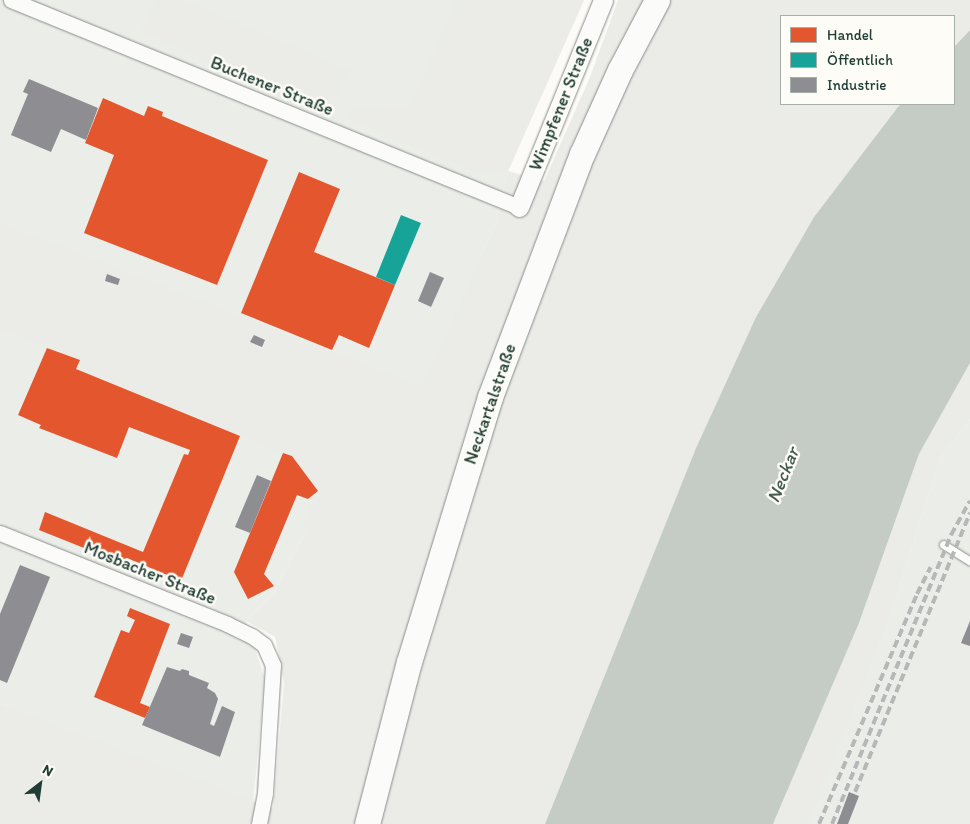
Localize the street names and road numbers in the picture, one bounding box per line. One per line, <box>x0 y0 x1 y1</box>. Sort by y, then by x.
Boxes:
street label: Wimpfener Straße <box>524 34 598 174</box>
street label: Buchener Straße <box>207 52 337 120</box>
street label: Neckartalstraße <box>459 341 521 467</box>
street label: Mosbacher Straße <box>81 537 219 609</box>

